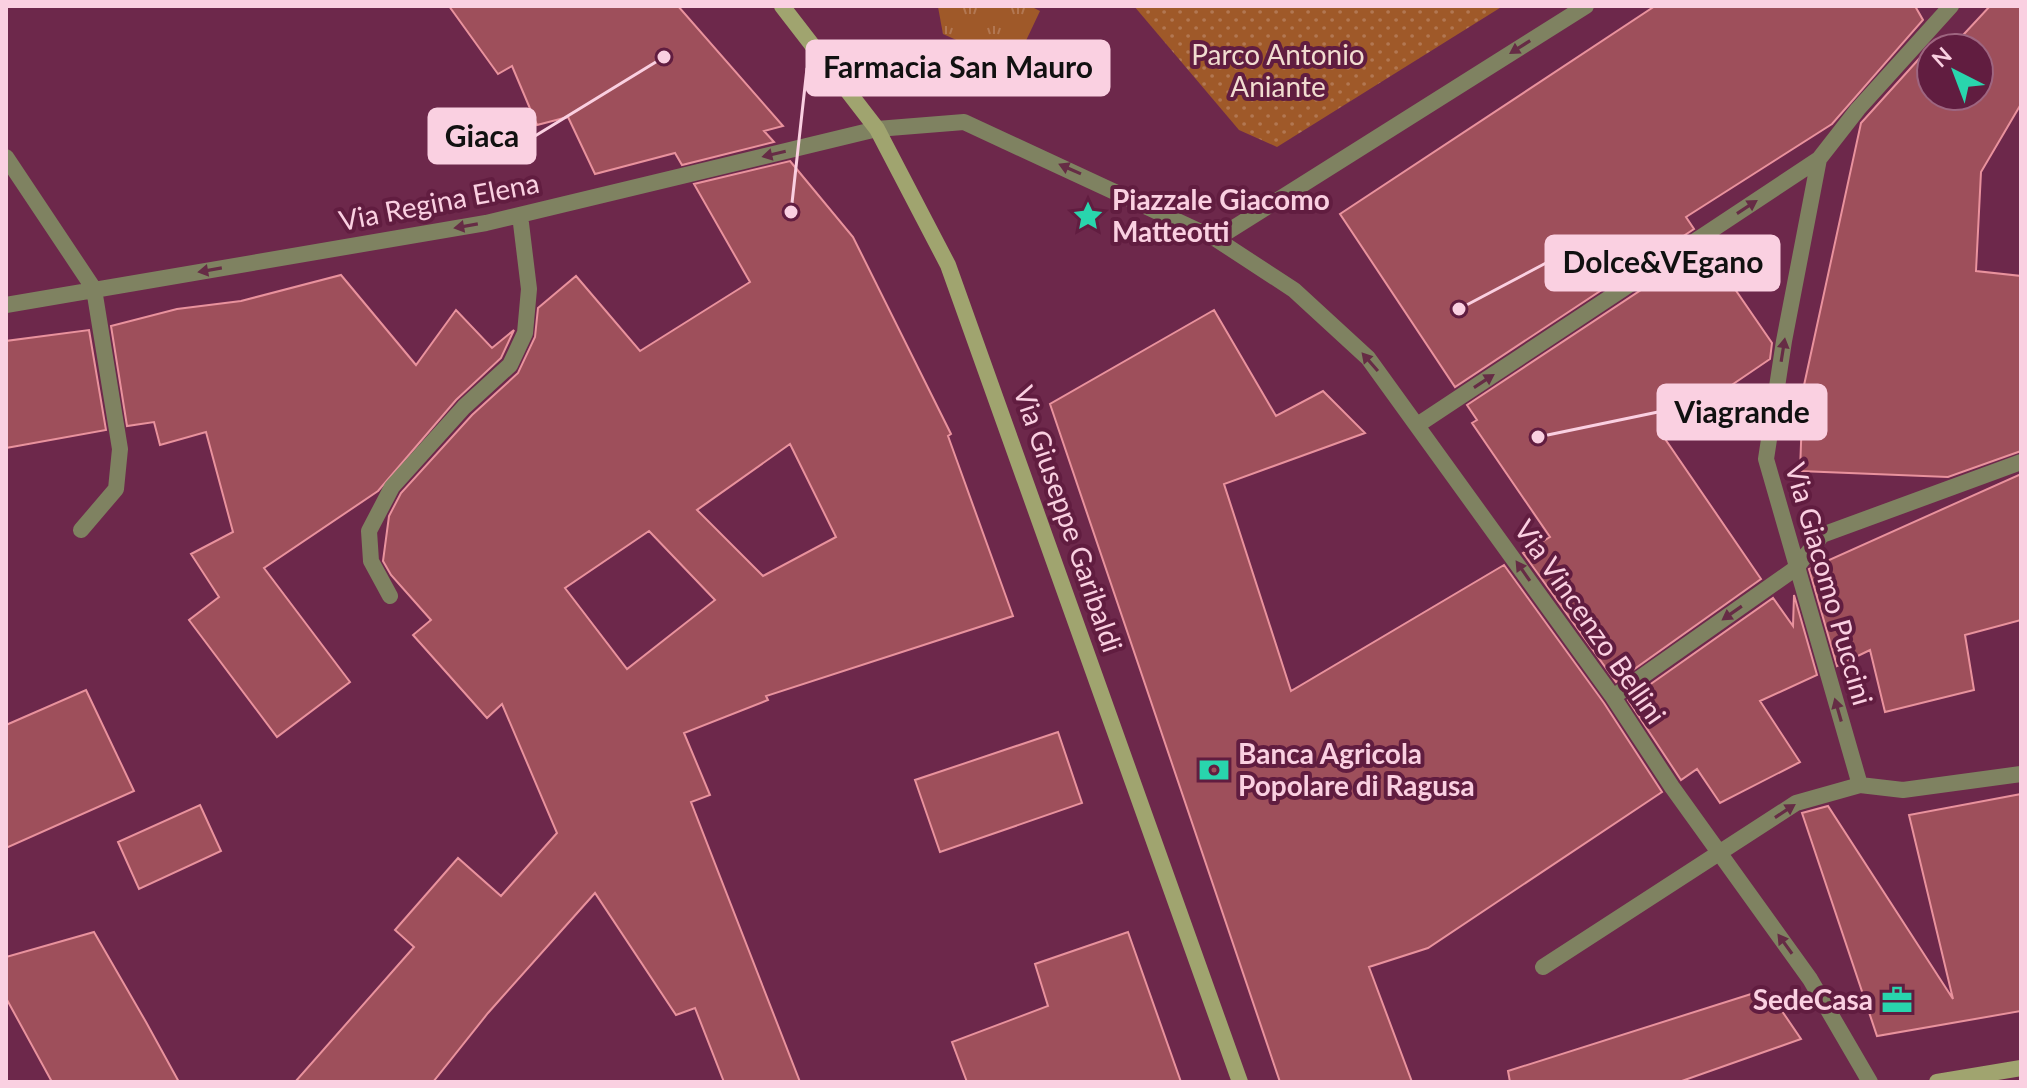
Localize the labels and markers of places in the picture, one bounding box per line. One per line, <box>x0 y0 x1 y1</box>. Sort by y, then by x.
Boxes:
callout: Farmacia San Mauro <box>807 41 1109 95</box>
callout: Giaca <box>429 109 535 163</box>
place label: Piazzale Giacomo Matteotti <box>1112 182 1330 248</box>
place icon: Piazzale Giacomo Matteotti <box>1071 199 1105 233</box>
callout: Dolce&VEgano <box>1546 236 1779 290</box>
callout: Viagrande <box>1658 385 1826 439</box>
place label: Banca Agricola Popolare di Ragusa <box>1238 736 1475 802</box>
bank icon: Banca Agricola Popolare di Ragusa <box>1197 753 1231 787</box>
place label: SedeCasa <box>1753 982 1873 1016</box>
office icon: SedeCasa <box>1880 983 1914 1017</box>

